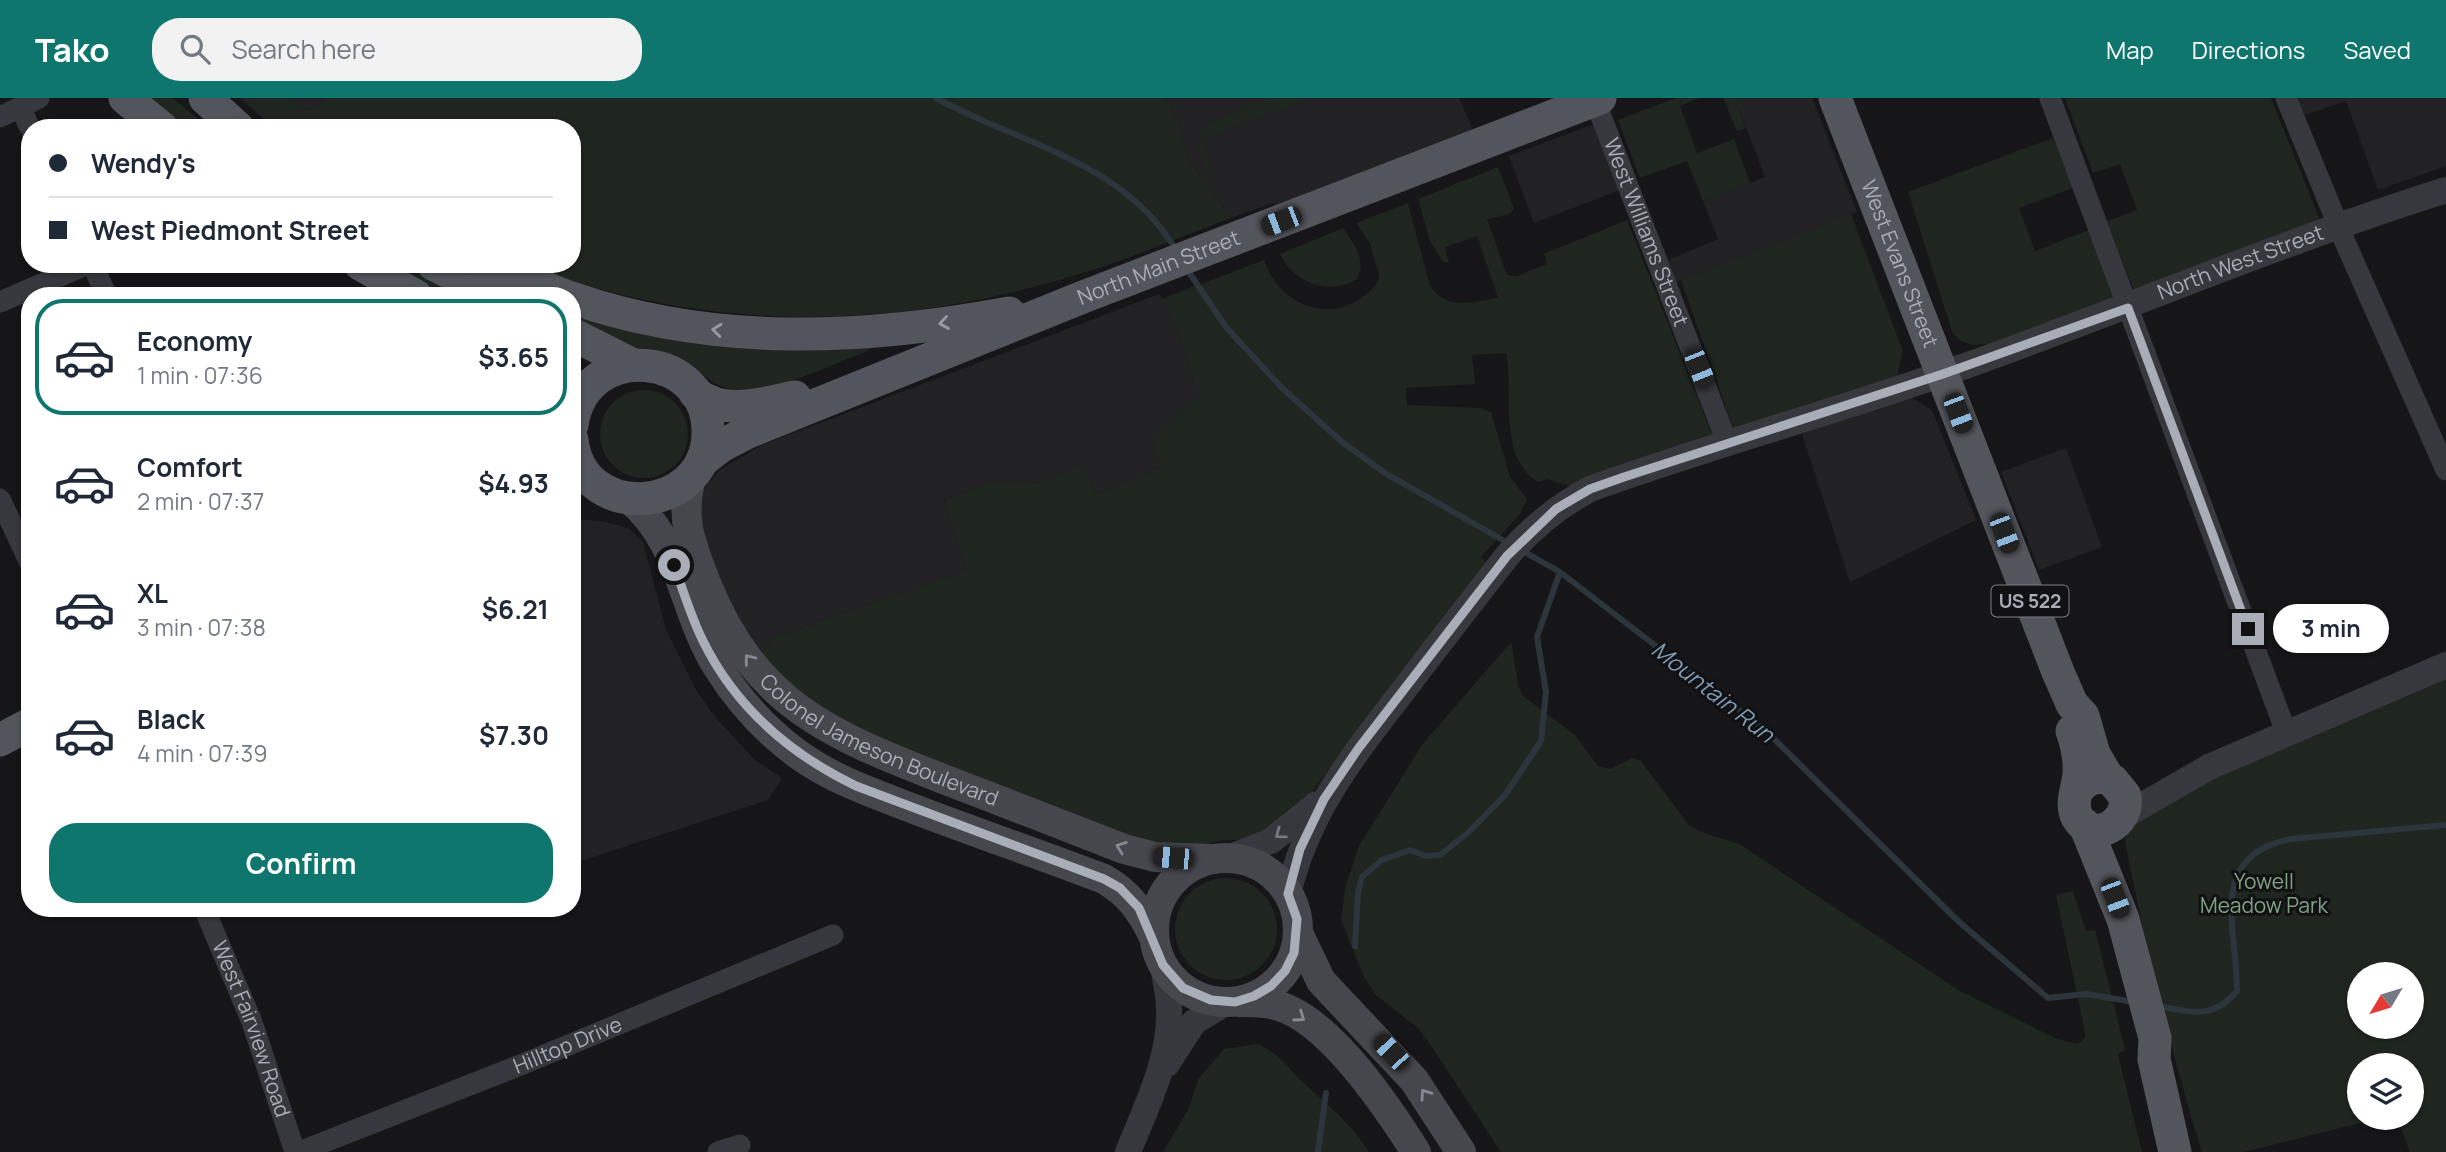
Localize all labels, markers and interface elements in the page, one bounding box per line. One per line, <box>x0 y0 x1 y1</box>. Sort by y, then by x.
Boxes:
search box <box>152 18 642 81</box>
text: Tako <box>35 27 110 72</box>
icon: search <box>176 30 214 68</box>
text: Search here <box>232 31 376 67</box>
text: Map <box>2106 33 2154 66</box>
text: Directions <box>2192 33 2305 66</box>
text: Saved <box>2343 33 2411 66</box>
street label: West Williams Street <box>1598 134 1696 330</box>
text: Wendy's <box>91 145 195 181</box>
street label: West Evans Street <box>1855 176 1946 351</box>
car <box>1258 204 1305 238</box>
text: West Piedmont Street <box>91 212 370 248</box>
street label: North West Street <box>2153 218 2327 306</box>
street label: North Main Street <box>1073 223 1244 311</box>
one-way arrow <box>938 315 950 330</box>
one-way arrow <box>712 322 723 337</box>
text: Economy <box>137 323 252 359</box>
icon: car <box>53 326 116 389</box>
text: $3.65 <box>478 339 549 375</box>
car <box>1682 345 1717 391</box>
text: 1 min · 07:36 <box>137 359 263 391</box>
car <box>1941 390 1976 436</box>
text: Comfort <box>137 449 243 485</box>
icon: car <box>53 452 116 515</box>
text: $4.93 <box>478 465 549 501</box>
text: 2 min · 07:37 <box>137 485 264 517</box>
car <box>1987 510 2022 556</box>
route start <box>658 549 690 581</box>
text: XL <box>137 575 168 611</box>
icon: car <box>53 578 116 641</box>
road number: US 522 <box>1992 586 2068 616</box>
text: $6.21 <box>482 591 549 627</box>
callout: 3 min <box>2272 604 2388 654</box>
text: 3 min · 07:38 <box>137 611 266 643</box>
text: 3 min <box>2301 612 2361 644</box>
route end <box>2232 613 2264 645</box>
water label: Mountain Run <box>1646 633 1783 750</box>
one-way arrow <box>744 654 757 666</box>
street label: Colonel Jameson Boulevard <box>754 667 1003 812</box>
text: Black <box>137 701 205 737</box>
icon: car <box>53 704 116 767</box>
text: $7.30 <box>479 717 549 753</box>
text: 4 min · 07:39 <box>137 737 268 769</box>
button: Confirm <box>49 823 553 903</box>
one-way arrow <box>1276 825 1288 838</box>
one-way arrow <box>1116 842 1128 856</box>
car <box>1152 846 1195 870</box>
park label: Yowell Meadow Park <box>2200 867 2329 919</box>
car <box>2098 875 2133 921</box>
street label: West Fairview Road <box>206 936 297 1120</box>
north arrow <box>2347 962 2424 1040</box>
map controls <box>2347 962 2424 1130</box>
street label: Hilltop Drive <box>509 1009 626 1080</box>
one-way arrow <box>1292 1009 1305 1021</box>
car <box>1369 1029 1414 1075</box>
button: layers <box>2347 1053 2424 1130</box>
one-way arrow <box>1421 1089 1433 1102</box>

